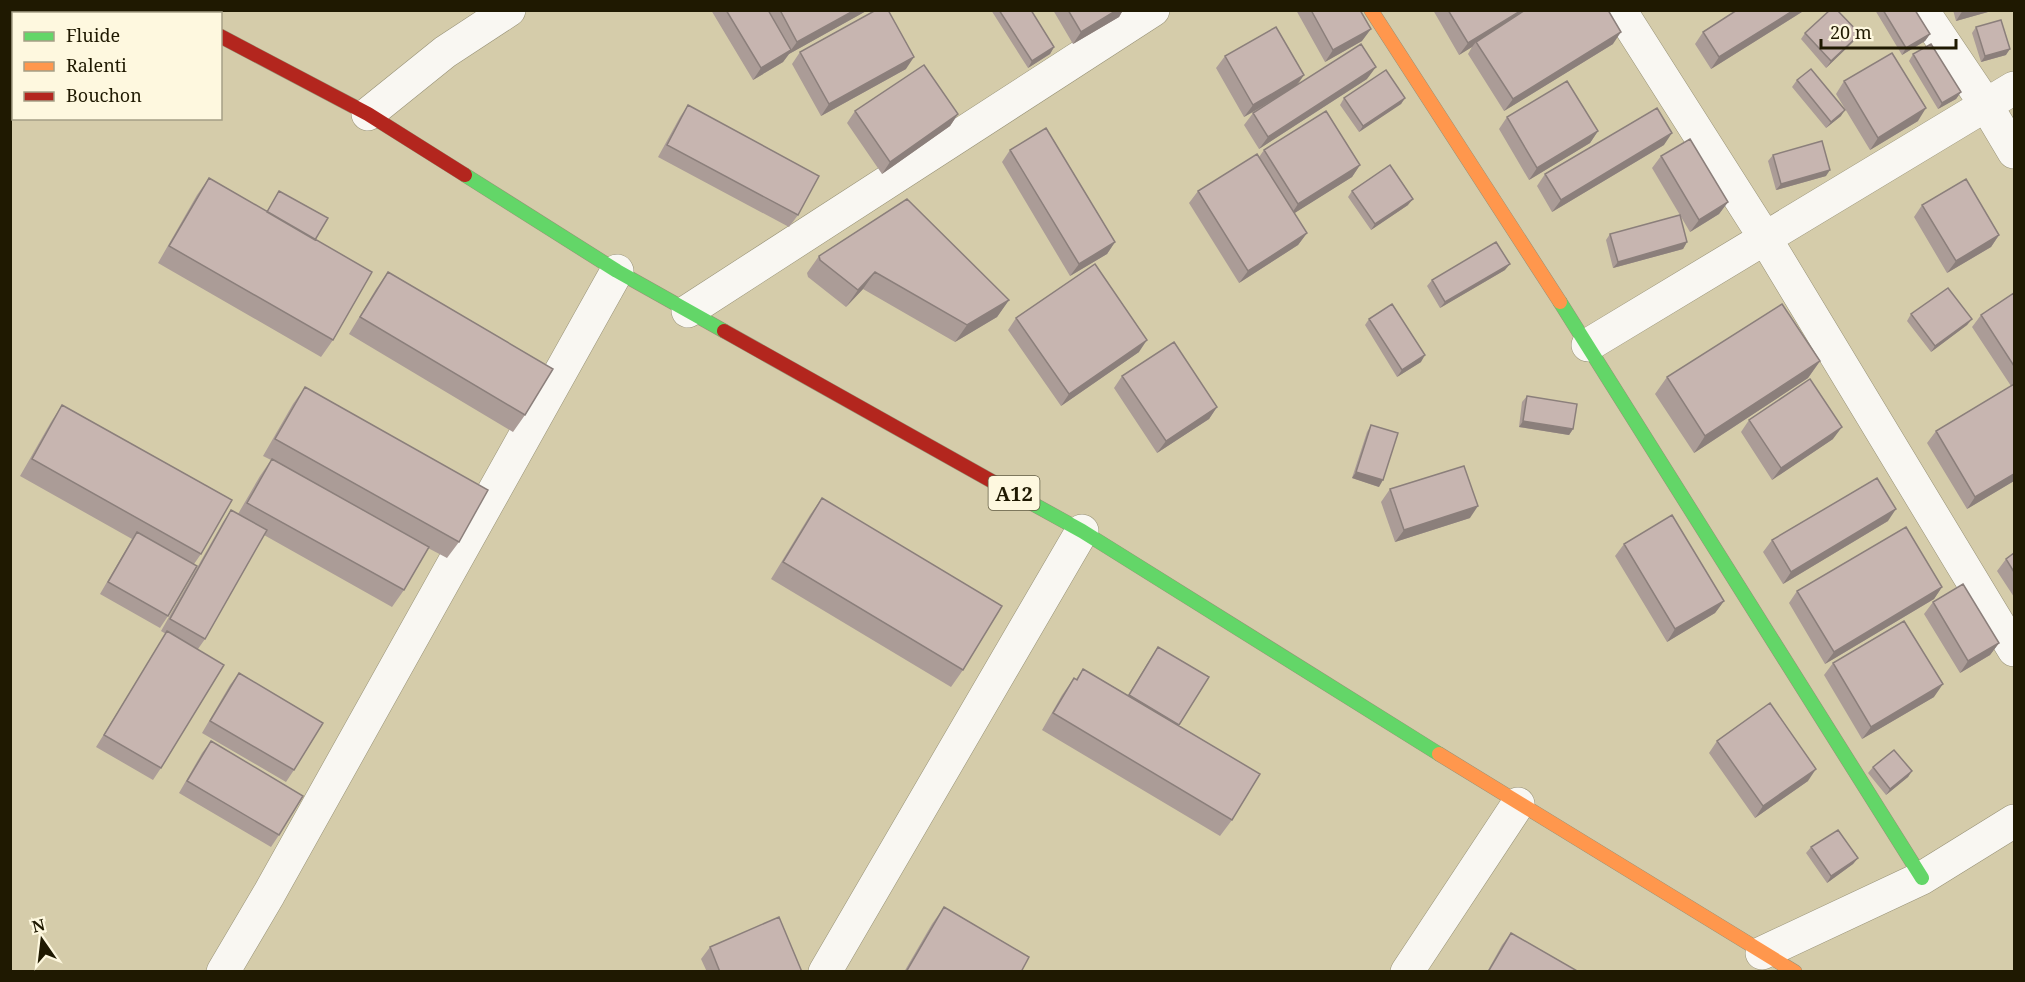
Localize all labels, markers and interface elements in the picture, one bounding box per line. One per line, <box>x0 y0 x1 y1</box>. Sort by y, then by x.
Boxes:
legend <box>12 12 222 120</box>
scale bar <box>1821 12 1956 50</box>
text: 20 m <box>1830 20 1872 44</box>
text: Fluide <box>66 23 120 47</box>
text: Ralenti <box>66 53 127 77</box>
text: Bouchon <box>66 83 142 107</box>
road number: A12 <box>988 476 1040 510</box>
north arrow <box>12 910 72 970</box>
text: N <box>30 913 48 938</box>

